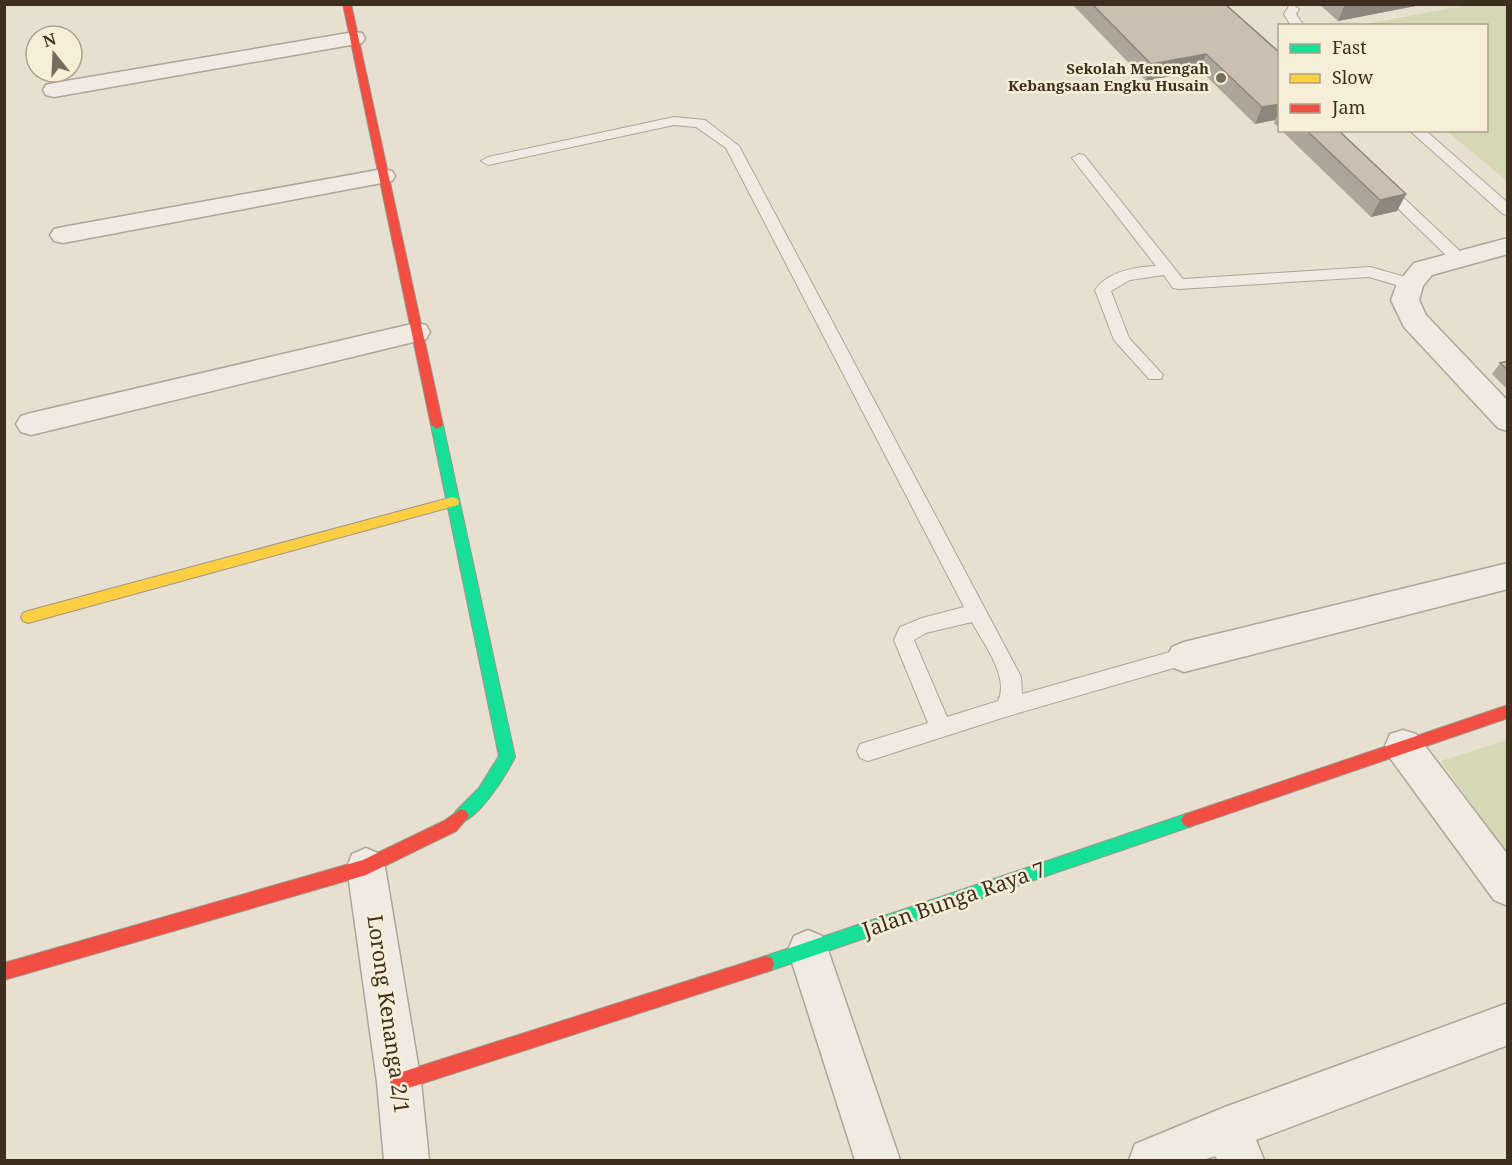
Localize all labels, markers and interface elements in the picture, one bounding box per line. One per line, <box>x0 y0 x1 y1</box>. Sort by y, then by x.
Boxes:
north arrow <box>24 24 84 84</box>
legend <box>1278 24 1488 132</box>
text: N <box>40 27 59 52</box>
text: Fast <box>1332 35 1367 59</box>
place label: Sekolah Menengah Kebangsaan Engku Husain <box>1008 58 1209 95</box>
text: Slow <box>1332 65 1374 89</box>
marker: Sekolah Menengah Kebangsaan Engku Husain <box>1214 71 1228 85</box>
text: Jam <box>1331 95 1366 119</box>
street label: Jalan Bunga Raya 7 <box>857 855 1049 944</box>
street label: Lorong Kenanga 2/1 <box>361 913 417 1115</box>

